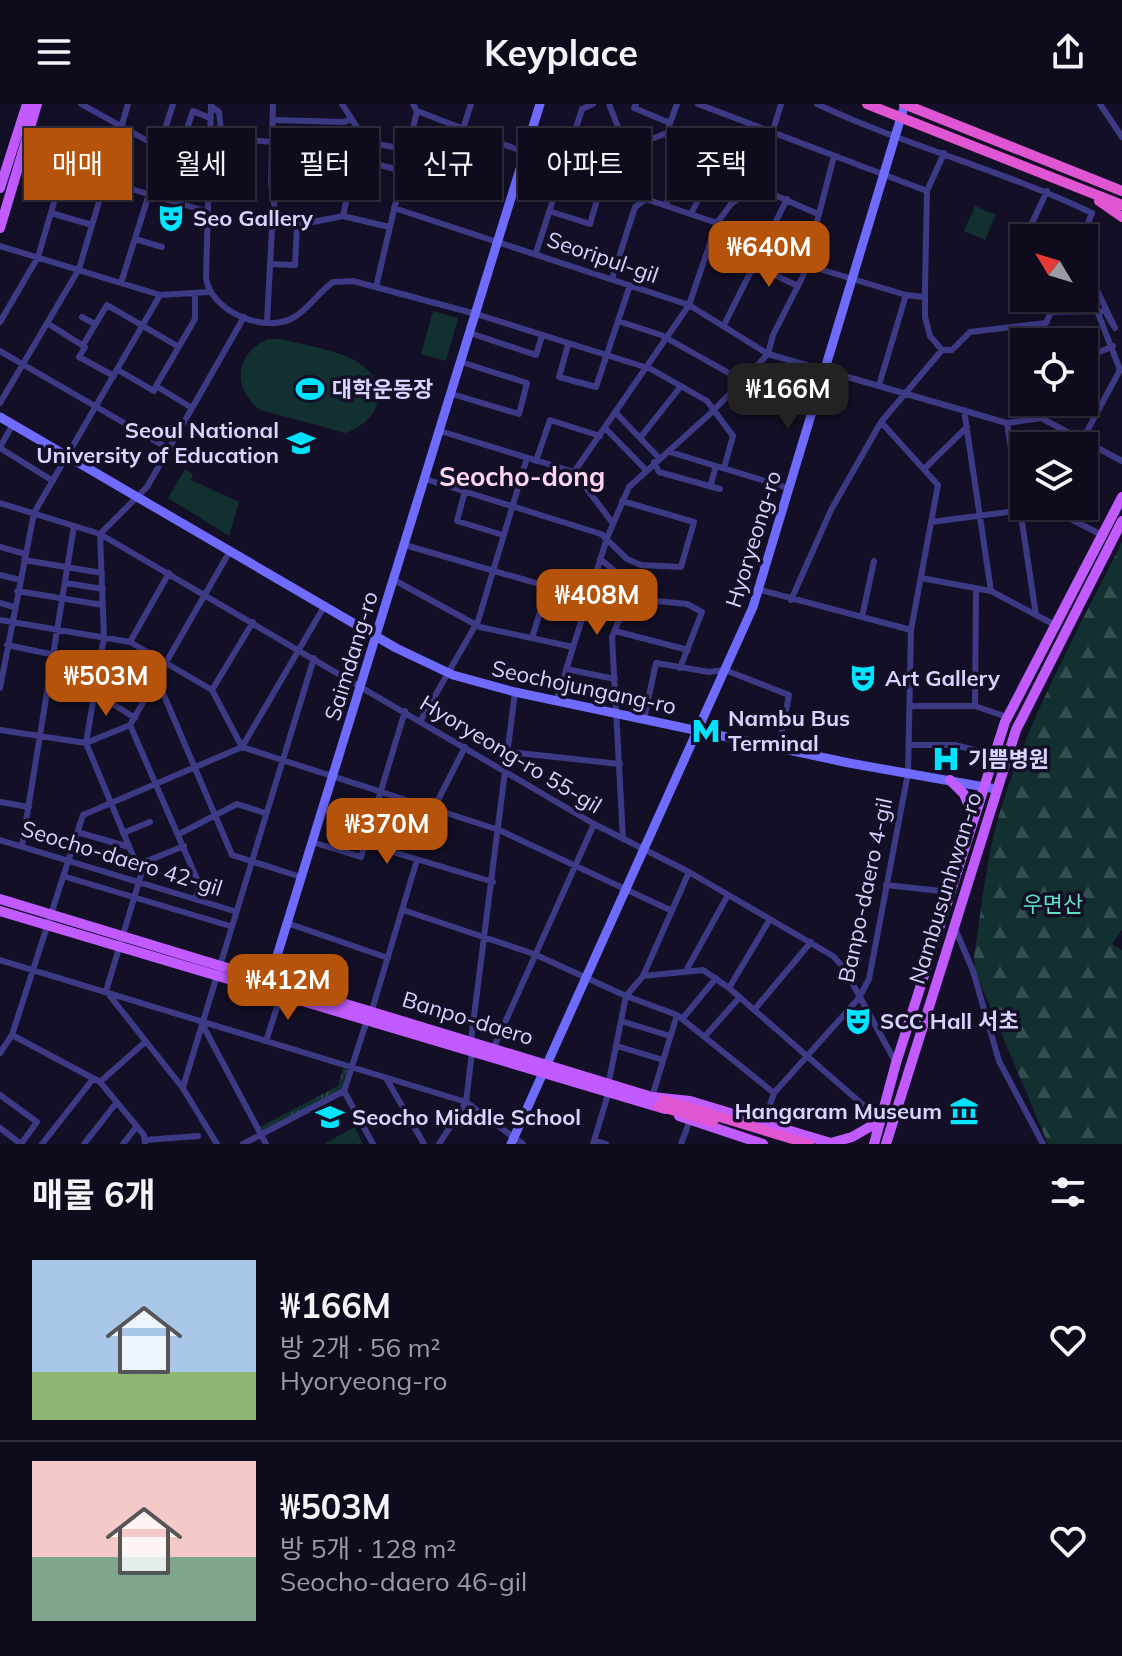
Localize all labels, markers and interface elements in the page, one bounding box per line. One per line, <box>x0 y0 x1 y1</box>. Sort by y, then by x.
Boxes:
icon: menu <box>32 30 76 74</box>
text: Keyplace <box>484 30 638 75</box>
icon: share <box>1046 30 1090 74</box>
chip: 매매 <box>24 128 132 200</box>
chip: 월세 <box>148 128 255 200</box>
chip: 필터 <box>271 128 379 200</box>
chip: 신규 <box>395 128 502 200</box>
chip: 아파트 <box>518 128 651 200</box>
chip: 주택 <box>667 128 775 200</box>
theatre icon: Seo Gallery <box>156 203 186 233</box>
place label: Seo Gallery <box>193 204 313 232</box>
pin: ₩640M <box>713 221 825 289</box>
north arrow <box>1010 224 1098 312</box>
map controls <box>1010 224 1098 520</box>
street label: Seoripul-gil <box>544 225 662 289</box>
text: ₩640M <box>726 230 812 263</box>
button: locate <box>1010 328 1098 416</box>
pin: ₩166M <box>732 363 844 431</box>
text: ₩166M <box>745 372 831 405</box>
sports icon: 대학운동장 <box>295 374 325 404</box>
place label: 대학운동장 <box>332 375 433 403</box>
place label: Seoul National University of Education <box>36 416 279 469</box>
school or university icon: Seoul National University of Education <box>286 428 316 458</box>
button: layers <box>1010 432 1098 520</box>
district label: Seocho-dong <box>439 460 605 493</box>
street label: Hyoryeong-ro <box>719 467 787 611</box>
pin: ₩408M <box>541 569 653 637</box>
text: ₩408M <box>554 578 640 611</box>
street label: Saimdang-ro <box>318 588 384 724</box>
pin: ₩503M <box>50 650 162 718</box>
street label: Seochojungang-ro <box>489 654 679 720</box>
text: ₩503M <box>63 659 149 692</box>
theatre icon: Art Gallery <box>848 663 878 693</box>
place label: Art Gallery <box>885 664 1000 692</box>
street label: Hyoryeong-ro 55-gil <box>415 689 607 819</box>
place label: Nambu Bus Terminal <box>728 704 850 757</box>
metro station icon: Nambu Bus Terminal <box>691 716 721 746</box>
hospital icon: 기쁨병원 <box>931 744 961 774</box>
place label: 기쁨병원 <box>968 745 1049 773</box>
street label: Nambusunhwan-ro <box>903 789 987 987</box>
street label: Banpo-daero 4-gil <box>832 795 898 985</box>
pin: ₩370M <box>331 798 443 866</box>
text: ₩370M <box>344 807 430 840</box>
street label: Seocho-daero 42-gil <box>18 814 226 902</box>
park label: 우면산 <box>1023 890 1083 918</box>
pin: ₩412M <box>232 954 344 1022</box>
text: ₩412M <box>245 963 331 996</box>
street label: Banpo-daero <box>399 985 537 1051</box>
theatre icon: SCC Hall 서초 <box>843 1006 873 1036</box>
place label: SCC Hall 서초 <box>880 1007 1019 1035</box>
museum icon: Hangaram Museum <box>949 1096 979 1126</box>
place label: Hangaram Museum <box>735 1097 942 1125</box>
school or university icon: Seocho Middle School <box>315 1102 345 1132</box>
place label: Seocho Middle School <box>352 1103 581 1131</box>
icon: filters <box>1046 1170 1090 1214</box>
text: 매물 6개 <box>32 1173 156 1216</box>
text: ₩166M <box>280 1284 391 1327</box>
icon: home <box>96 1292 192 1388</box>
icon: heart <box>1046 1318 1090 1362</box>
text: 방 2개 · 56 m² <box>280 1331 441 1364</box>
text: Hyoryeong-ro <box>280 1364 447 1397</box>
text: ₩503M <box>280 1485 391 1528</box>
icon: home <box>96 1493 192 1589</box>
icon: heart <box>1046 1519 1090 1563</box>
text: 방 5개 · 128 m² <box>280 1532 456 1565</box>
text: Seocho-daero 46-gil <box>280 1565 527 1598</box>

